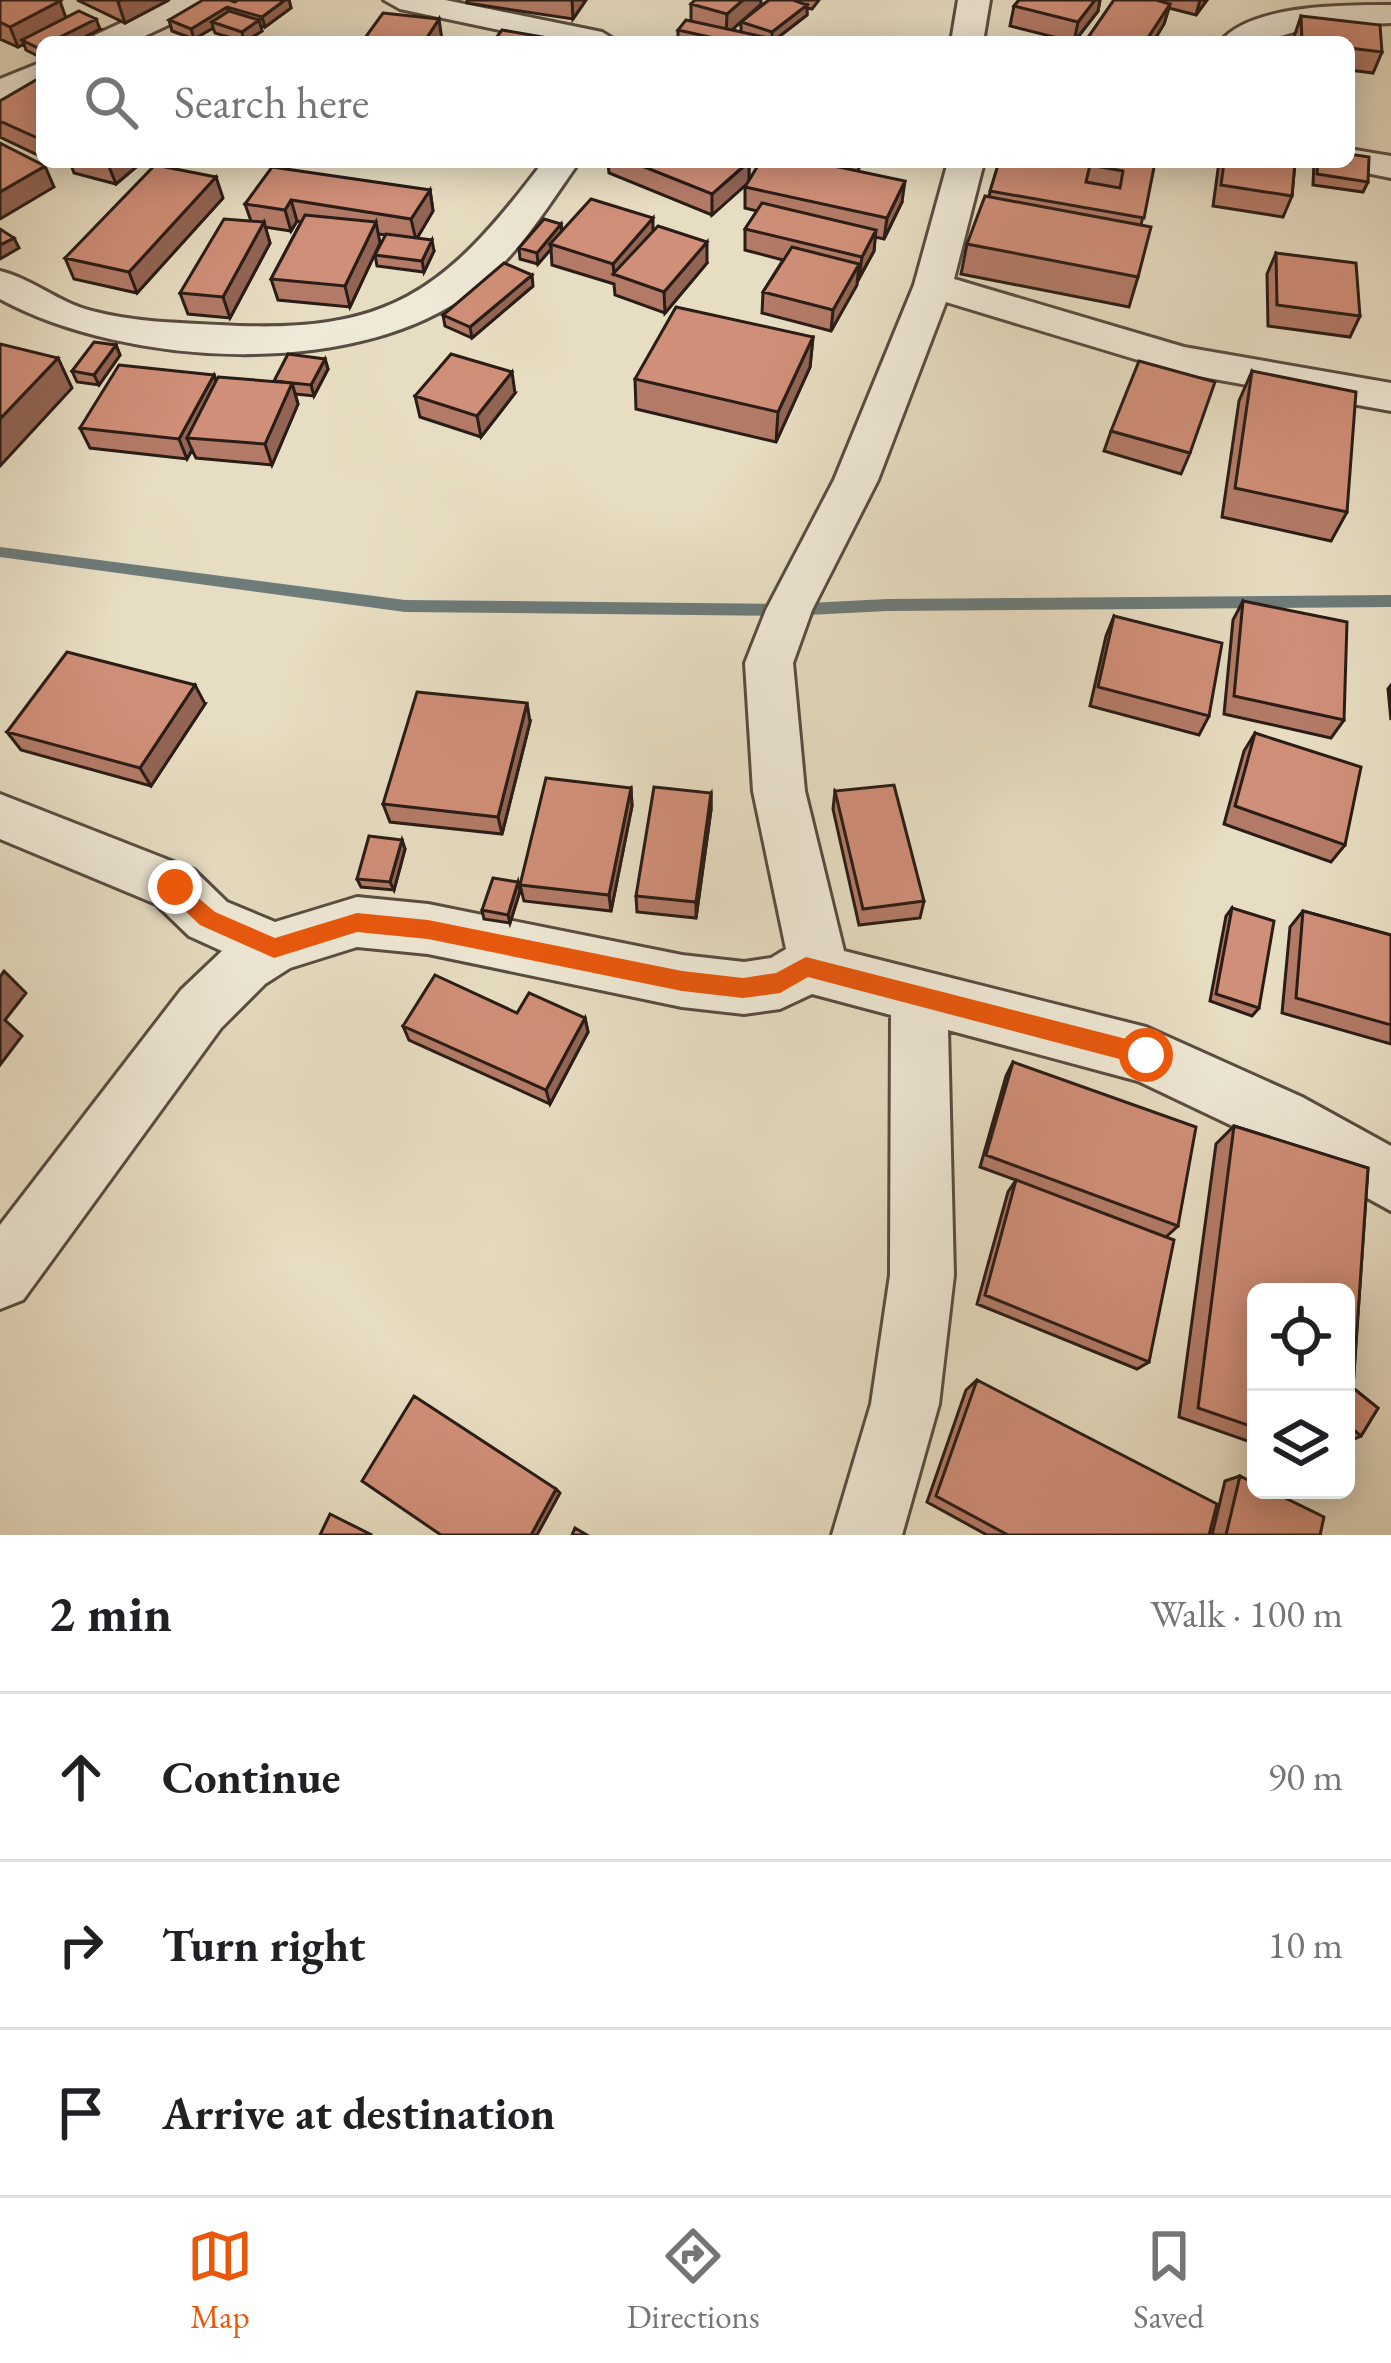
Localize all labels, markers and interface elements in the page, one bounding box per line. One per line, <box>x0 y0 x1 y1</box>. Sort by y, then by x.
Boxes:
search box <box>36 36 1355 168</box>
icon: search <box>78 69 144 135</box>
text: Search here <box>174 73 369 131</box>
route end <box>148 860 202 914</box>
route start <box>1119 1028 1173 1082</box>
map controls <box>1247 1283 1355 1499</box>
button: locate <box>1247 1283 1355 1391</box>
button: layers <box>1247 1391 1355 1499</box>
text: 2 min <box>48 1580 172 1646</box>
text: Walk · 100 m <box>1150 1588 1343 1639</box>
icon: ahead <box>48 1744 114 1810</box>
text: Continue <box>162 1748 340 1806</box>
text: 90 m <box>1267 1751 1343 1802</box>
icon: right <box>48 1912 114 1978</box>
text: Turn right <box>162 1916 365 1974</box>
text: 10 m <box>1267 1919 1343 1970</box>
icon: arrive <box>48 2080 114 2146</box>
text: Arrive at destination <box>162 2084 555 2142</box>
tab: Map <box>187 2223 253 2338</box>
tab: Directions <box>627 2223 760 2338</box>
tab: Saved <box>1133 2223 1204 2338</box>

